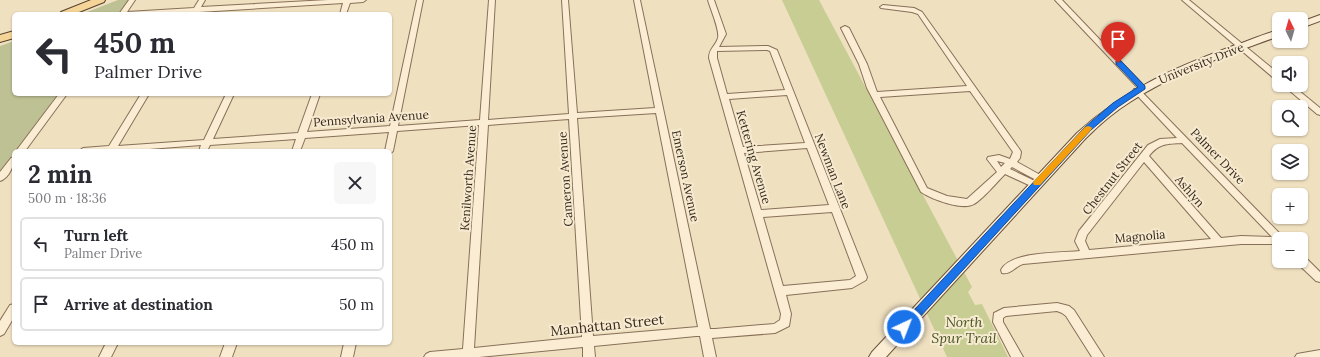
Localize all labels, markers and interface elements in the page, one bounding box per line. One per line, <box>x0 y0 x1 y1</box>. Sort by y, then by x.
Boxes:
north arrow <box>1272 12 1308 48</box>
map controls <box>1272 12 1308 268</box>
pin <box>1101 22 1135 63</box>
text: 450 m <box>94 25 175 61</box>
icon: left <box>28 28 80 80</box>
icon: arrive <box>1107 28 1129 50</box>
street label: University Drive <box>1156 39 1246 87</box>
button: sound <box>1272 56 1308 92</box>
text: Palmer Drive <box>94 60 202 83</box>
button: search <box>1272 100 1308 136</box>
street label: Pennsylvania Avenue <box>313 106 430 130</box>
street label: Kettering Avenue <box>733 108 775 206</box>
street label: Kenilworth Avenue <box>457 124 479 231</box>
street label: Palmer Drive <box>1188 125 1249 188</box>
street label: Emerson Avenue <box>669 129 703 224</box>
street label: Cameron Avenue <box>554 131 576 227</box>
street label: Newman Lane <box>812 131 854 211</box>
street label: Chestnut Street <box>1079 138 1145 218</box>
button: layers <box>1272 144 1308 180</box>
text: 2 min <box>28 159 92 190</box>
button: close <box>334 162 376 204</box>
street label: Ashlyn <box>1172 171 1208 210</box>
button: + <box>1272 188 1308 224</box>
text: 500 m · 18:36 <box>28 190 106 207</box>
text: Turn left <box>64 226 128 245</box>
street label: Magnolia <box>1114 226 1166 246</box>
button: − <box>1272 232 1308 268</box>
icon: left <box>30 233 52 255</box>
text: 450 m <box>331 235 374 254</box>
text: Palmer Drive <box>64 245 142 262</box>
icon: arrive <box>30 293 52 315</box>
text: Arrive at destination <box>64 295 213 314</box>
text: 50 m <box>339 295 374 314</box>
position arrow <box>883 306 925 348</box>
street label: Manhattan Street <box>549 310 665 340</box>
park label: North Spur Trail <box>931 313 997 347</box>

